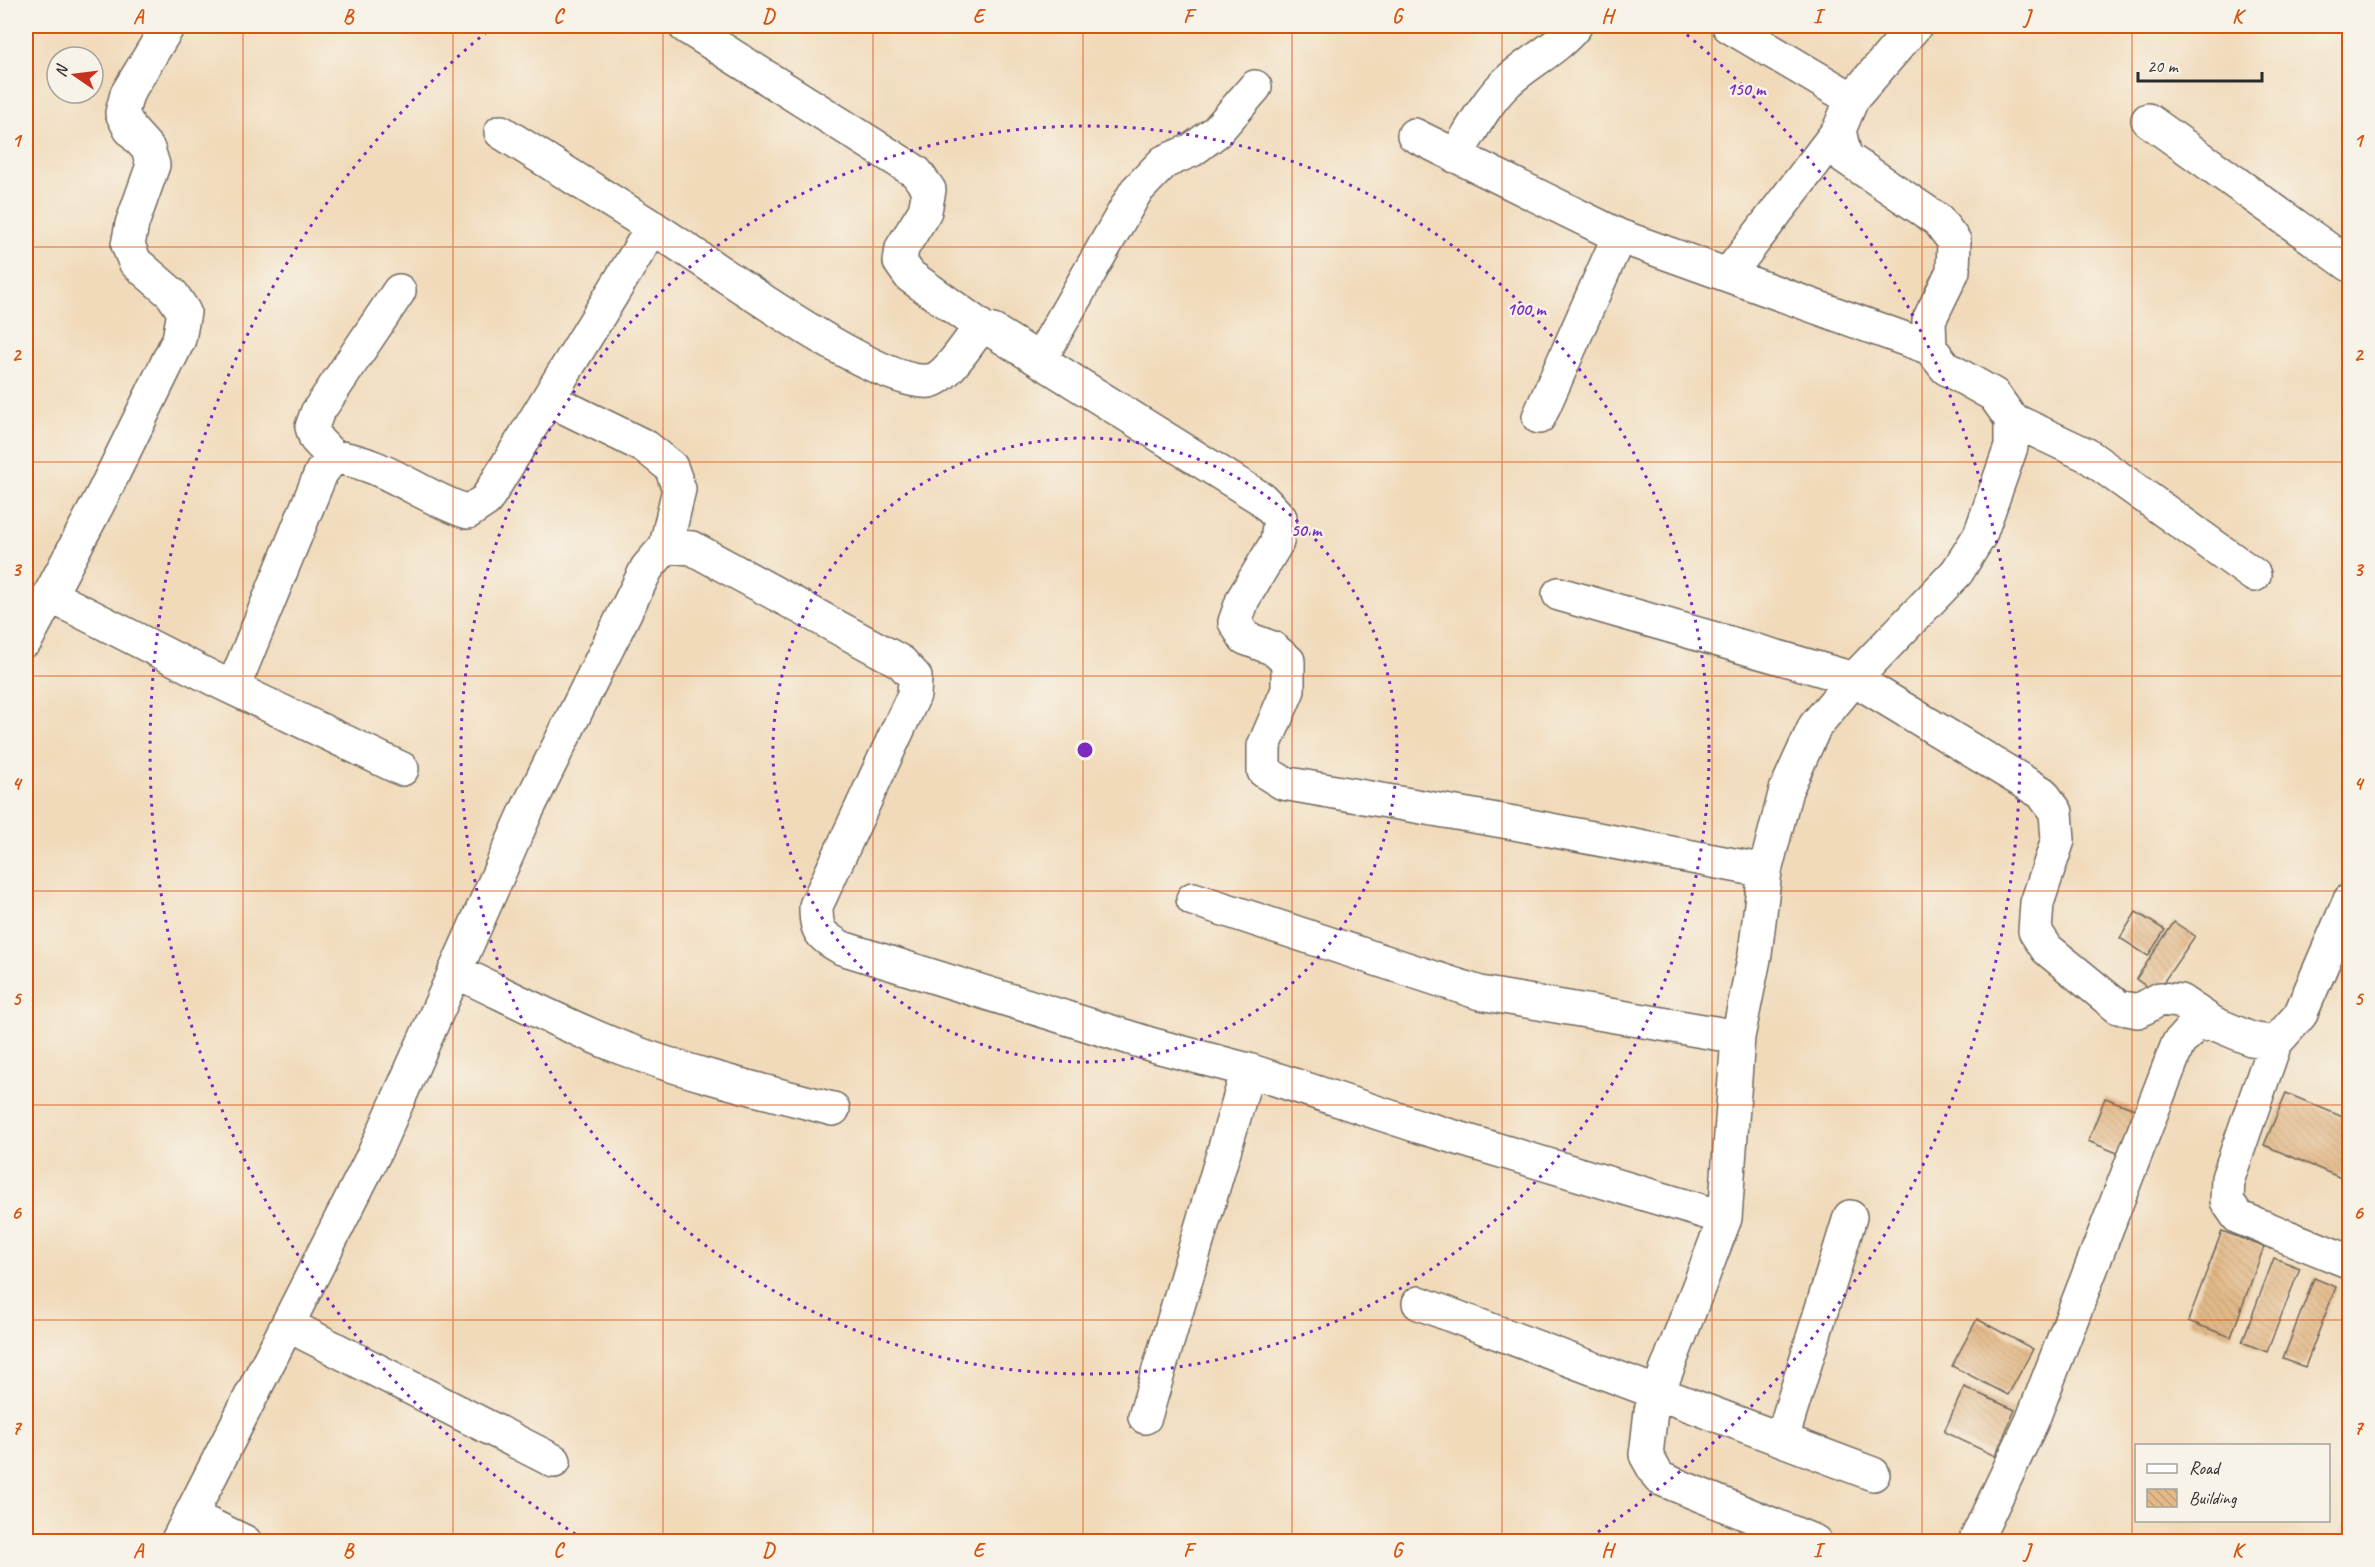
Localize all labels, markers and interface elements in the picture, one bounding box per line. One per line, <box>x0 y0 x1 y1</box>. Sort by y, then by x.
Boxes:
text: A <box>133 4 145 29</box>
text: B <box>343 4 355 29</box>
text: C <box>553 4 565 29</box>
text: D <box>762 4 776 29</box>
text: E <box>973 4 987 29</box>
text: F <box>1183 4 1197 29</box>
text: G <box>1392 4 1405 29</box>
text: H <box>1601 4 1616 29</box>
text: I <box>1813 4 1826 29</box>
text: J <box>2022 4 2034 29</box>
text: K <box>2232 4 2246 29</box>
north arrow <box>45 45 105 105</box>
scale bar <box>2138 45 2262 83</box>
text: 20 m <box>2147 55 2180 77</box>
text: N <box>51 61 73 79</box>
text: 150 m <box>1727 78 1767 100</box>
text: 1 <box>12 128 23 153</box>
text: 1 <box>2354 128 2365 153</box>
text: 100 m <box>1507 298 1547 320</box>
text: 2 <box>12 342 23 367</box>
text: 2 <box>2354 342 2365 367</box>
text: 50 m <box>1291 519 1323 541</box>
text: 3 <box>12 557 23 582</box>
text: 3 <box>2354 557 2365 582</box>
centre of rings <box>1075 740 1095 760</box>
text: 4 <box>12 771 24 796</box>
text: 4 <box>2354 771 2366 796</box>
text: 5 <box>12 986 23 1011</box>
text: 5 <box>2354 986 2365 1011</box>
text: 6 <box>11 1200 22 1225</box>
text: 6 <box>2353 1200 2364 1225</box>
text: 7 <box>12 1415 23 1440</box>
text: 7 <box>2354 1415 2365 1440</box>
legend <box>2135 1444 2330 1522</box>
text: Road <box>2189 1457 2222 1479</box>
text: Building <box>2189 1487 2238 1509</box>
text: A <box>133 1538 145 1563</box>
text: B <box>343 1538 355 1563</box>
text: C <box>553 1538 565 1563</box>
text: D <box>762 1538 776 1563</box>
text: E <box>973 1538 987 1563</box>
text: F <box>1183 1538 1197 1563</box>
text: G <box>1392 1538 1405 1563</box>
text: H <box>1601 1538 1616 1563</box>
text: I <box>1813 1538 1826 1563</box>
text: J <box>2022 1538 2034 1563</box>
text: K <box>2232 1538 2246 1563</box>

